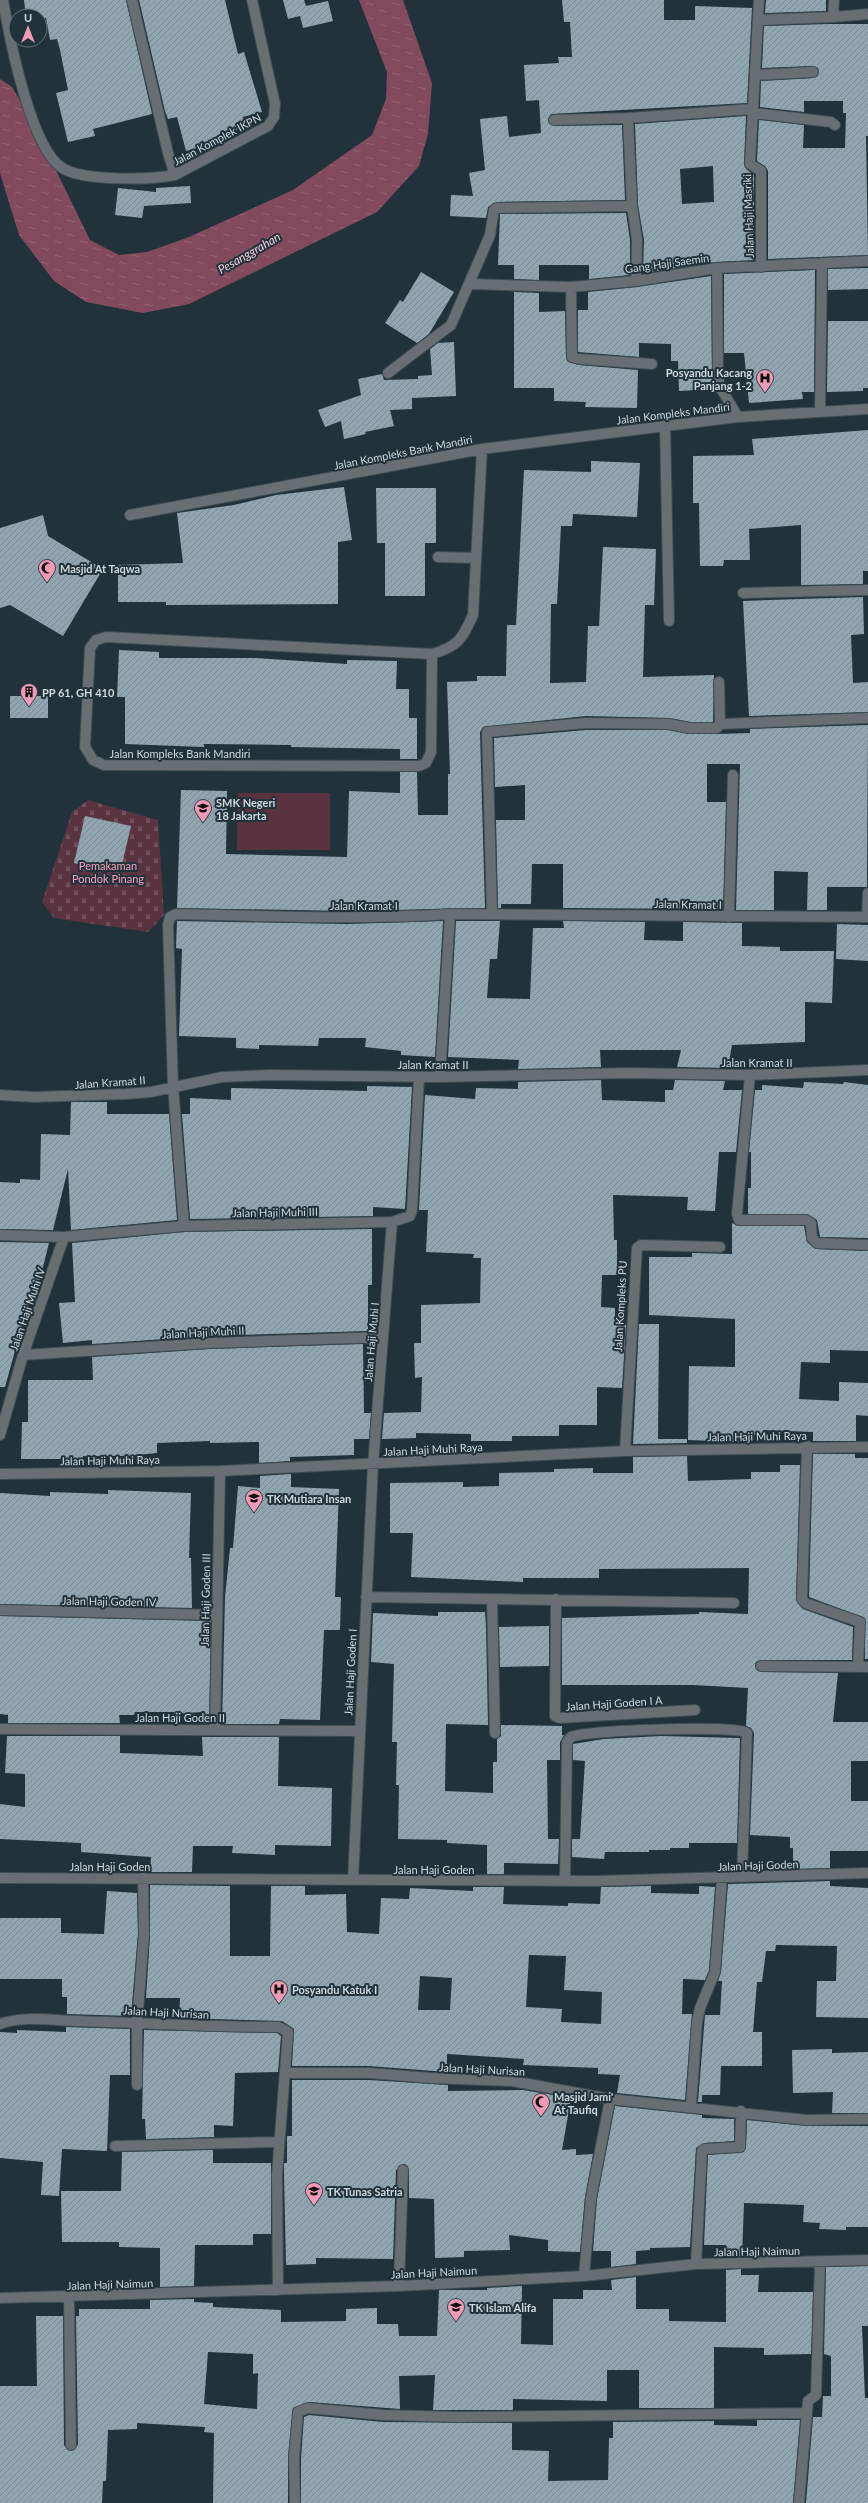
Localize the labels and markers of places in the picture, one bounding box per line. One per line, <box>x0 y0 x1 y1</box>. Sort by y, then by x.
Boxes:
place label: Posyandu Kacang Panjang 1-2 <box>666 366 752 392</box>
hospital icon: Posyandu Kacang Panjang 1-2 <box>755 368 775 393</box>
mosque icon: Masjid At Taqwa <box>37 558 57 583</box>
place label: Masjid At Taqwa <box>60 562 140 575</box>
building icon: PP 61, GH 410 <box>19 682 39 707</box>
place label: PP 61, GH 410 <box>42 686 115 699</box>
place label: SMK Negeri 18 Jakarta <box>216 796 276 822</box>
school or university icon: SMK Negeri 18 Jakarta <box>193 798 213 823</box>
school or university icon: TK Mutiara Insan <box>244 1488 264 1513</box>
place label: TK Mutiara Insan <box>267 1492 351 1505</box>
hospital icon: Posyandu Katuk I <box>269 1979 289 2004</box>
place label: Posyandu Katuk I <box>292 1983 377 1996</box>
place label: Masjid Jami' At Taufiq <box>553 2090 613 2116</box>
mosque icon: Masjid Jami' At Taufiq <box>531 2092 551 2117</box>
school or university icon: TK Tunas Satria <box>304 2181 324 2206</box>
place label: TK Tunas Satria <box>327 2185 403 2198</box>
school or university icon: TK Islam Alifa <box>446 2297 466 2322</box>
place label: TK Islam Alifa <box>469 2301 536 2314</box>

